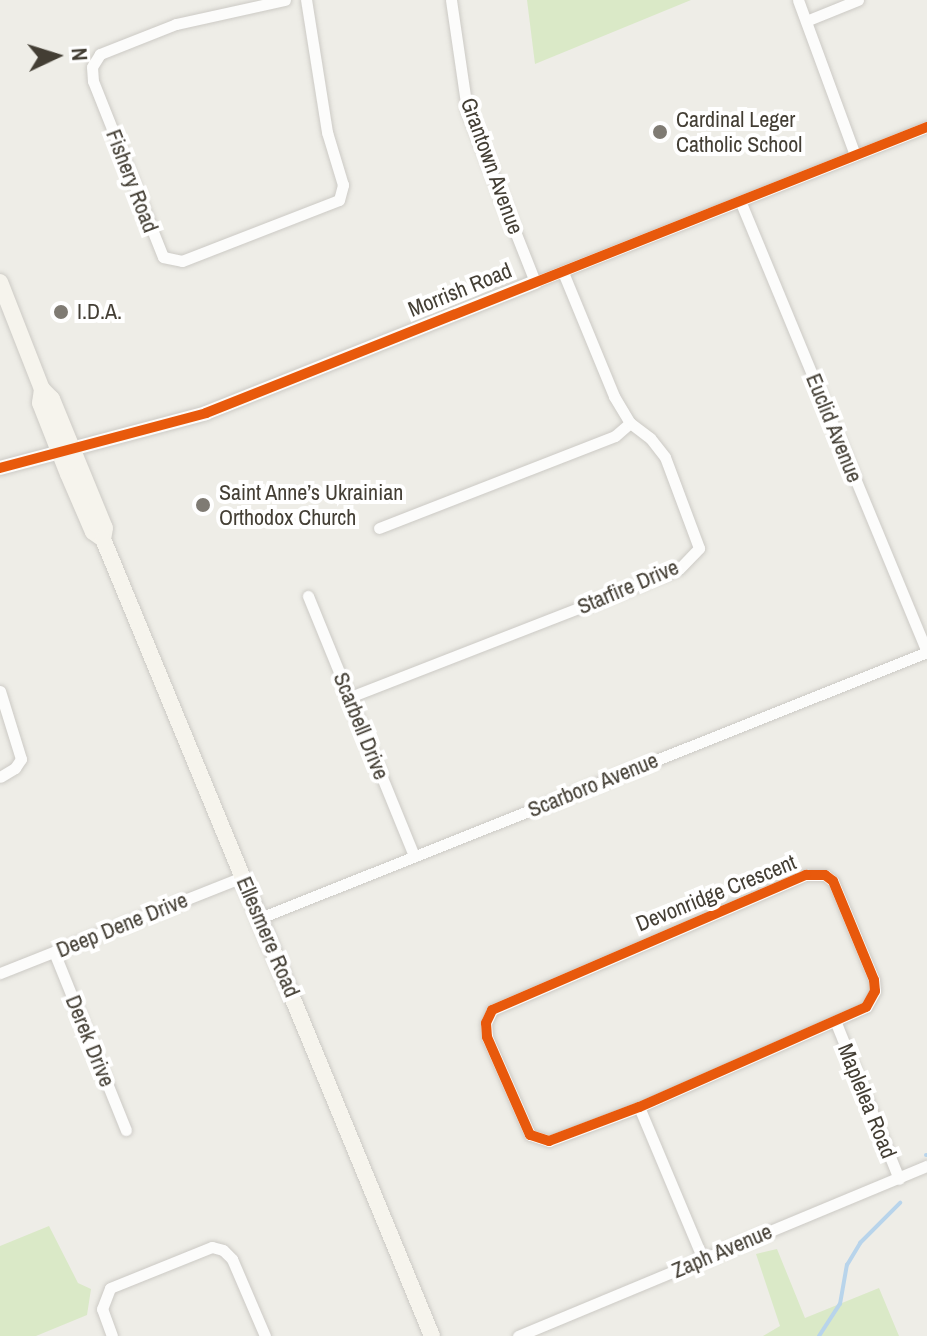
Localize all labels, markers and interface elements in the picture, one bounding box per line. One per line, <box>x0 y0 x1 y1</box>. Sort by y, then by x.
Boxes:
north arrow <box>16 16 96 96</box>
text: N <box>65 47 95 62</box>
street label: Grantown Avenue <box>455 94 529 238</box>
place label: Cardinal Leger Catholic School <box>676 106 802 158</box>
marker: Cardinal Leger Catholic School <box>651 123 669 141</box>
street label: Fishery Road <box>100 126 164 236</box>
street label: Morrish Road <box>404 257 516 323</box>
place label: I.D.A. <box>77 299 122 325</box>
marker: I.D.A. <box>52 303 70 321</box>
street label: Euclid Avenue <box>800 369 868 487</box>
place label: Saint Anne’s Ukrainian Orthodox Church <box>219 479 404 530</box>
marker: Saint Anne’s Ukrainian Orthodox Church <box>194 496 212 514</box>
street label: Starfire Drive <box>573 554 683 620</box>
street label: Scarbell Drive <box>328 669 394 783</box>
street label: Scarboro Avenue <box>524 747 662 823</box>
street label: Devonridge Crescent <box>632 849 800 937</box>
street label: Ellesmere Road <box>231 873 305 1001</box>
street label: Deep Dene Drive <box>52 887 192 963</box>
street label: Derek Drive <box>60 991 120 1091</box>
street label: Maplelea Road <box>832 1040 902 1162</box>
street label: Zaph Avenue <box>668 1218 776 1284</box>

